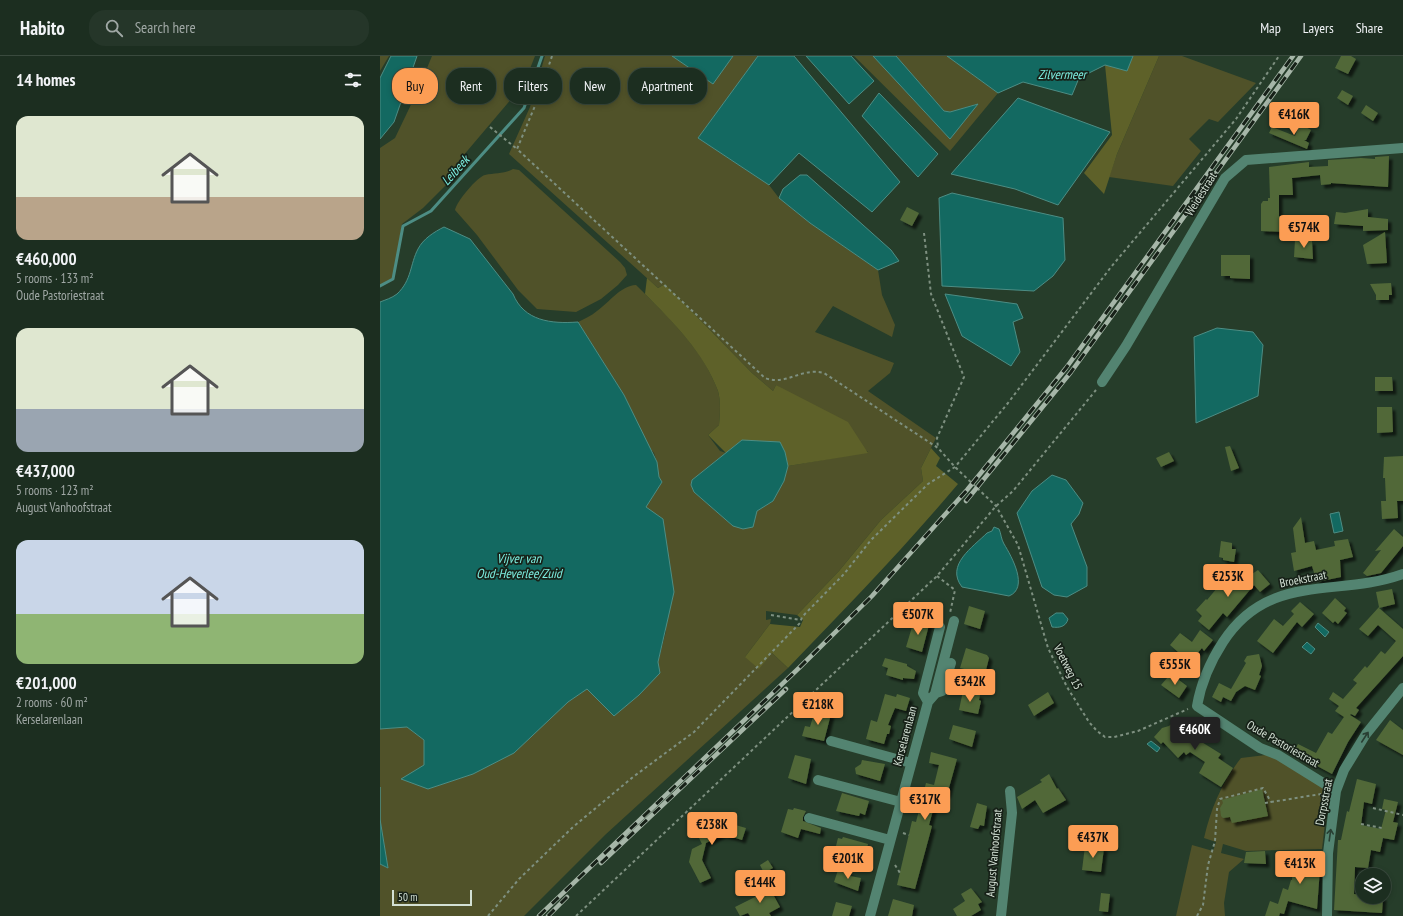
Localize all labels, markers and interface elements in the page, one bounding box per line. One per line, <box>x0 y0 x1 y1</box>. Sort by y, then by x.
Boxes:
search box <box>89 10 369 46</box>
text: Habito <box>20 16 65 40</box>
icon: search <box>103 17 125 39</box>
text: Search here <box>135 18 196 37</box>
text: Map <box>1260 19 1281 37</box>
text: Layers <box>1303 19 1334 37</box>
text: Share <box>1356 19 1383 37</box>
water label: Zilvermeer <box>1038 66 1089 83</box>
chip: Buy <box>392 68 438 104</box>
chip: Rent <box>446 68 496 104</box>
chip: Filters <box>504 68 562 104</box>
chip: New <box>570 68 620 104</box>
chip: Apartment <box>628 68 707 104</box>
text: 14 homes <box>16 69 75 91</box>
icon: filters <box>342 69 364 91</box>
pin: €416K <box>1266 102 1322 136</box>
text: €416K <box>1278 106 1310 123</box>
icon: home <box>154 142 226 214</box>
water label: Leibeek <box>438 150 474 189</box>
street label: Weidestraat <box>1181 168 1220 218</box>
pin: €574K <box>1276 215 1332 249</box>
text: €574K <box>1288 219 1320 236</box>
text: €460,000 <box>16 248 77 270</box>
text: 5 rooms · 133 m² <box>16 270 94 287</box>
text: Oude Pastoriestraat <box>16 287 104 304</box>
icon: home <box>154 354 226 426</box>
text: €437,000 <box>16 460 75 482</box>
text: 5 rooms · 123 m² <box>16 482 94 499</box>
text: August Vanhoofstraat <box>16 499 112 516</box>
water label: Vijver van Oud-Heverlee/Zuid <box>476 550 564 582</box>
pin: €253K <box>1200 564 1256 598</box>
icon: home <box>154 566 226 638</box>
street label: Broekstraat <box>1278 567 1328 590</box>
text: €253K <box>1212 568 1244 585</box>
pin: €507K <box>890 602 946 636</box>
text: €507K <box>902 606 934 623</box>
street label: Voetweg 15 <box>1050 641 1086 692</box>
pin: €555K <box>1147 652 1203 686</box>
text: €555K <box>1159 656 1191 673</box>
pin: €342K <box>942 669 998 703</box>
text: €201,000 <box>16 672 77 694</box>
text: €342K <box>954 673 986 690</box>
pin: €218K <box>790 692 846 726</box>
text: 2 rooms · 60 m² <box>16 694 88 711</box>
text: €218K <box>802 696 834 713</box>
street label: Kerselarenlaan <box>889 704 920 768</box>
text: Kerselarenlaan <box>16 711 83 728</box>
pin: €460K <box>1167 717 1223 751</box>
street label: Oude Pastoriestraat <box>1244 717 1323 771</box>
text: €460K <box>1179 721 1211 738</box>
one-way arrow <box>1361 732 1369 743</box>
street label: Dorpsstraat <box>1312 776 1336 827</box>
pin: €317K <box>897 787 953 821</box>
text: €317K <box>909 791 941 808</box>
street label: August Vanhoofstraat <box>982 808 1005 898</box>
pin: €238K <box>684 812 740 846</box>
text: €238K <box>696 816 728 833</box>
pin: €437K <box>1065 825 1121 859</box>
text: €437K <box>1077 829 1109 846</box>
one-way arrow <box>1326 829 1334 842</box>
pin: €201K <box>820 846 876 880</box>
text: €201K <box>832 850 864 867</box>
pin: €413K <box>1272 851 1328 885</box>
text: €413K <box>1284 855 1316 872</box>
map controls <box>1355 868 1391 904</box>
button: layers <box>1355 868 1391 904</box>
pin: €144K <box>732 870 788 904</box>
text: €144K <box>744 874 776 891</box>
scale bar <box>392 888 472 907</box>
text: 50 m <box>398 890 417 904</box>

